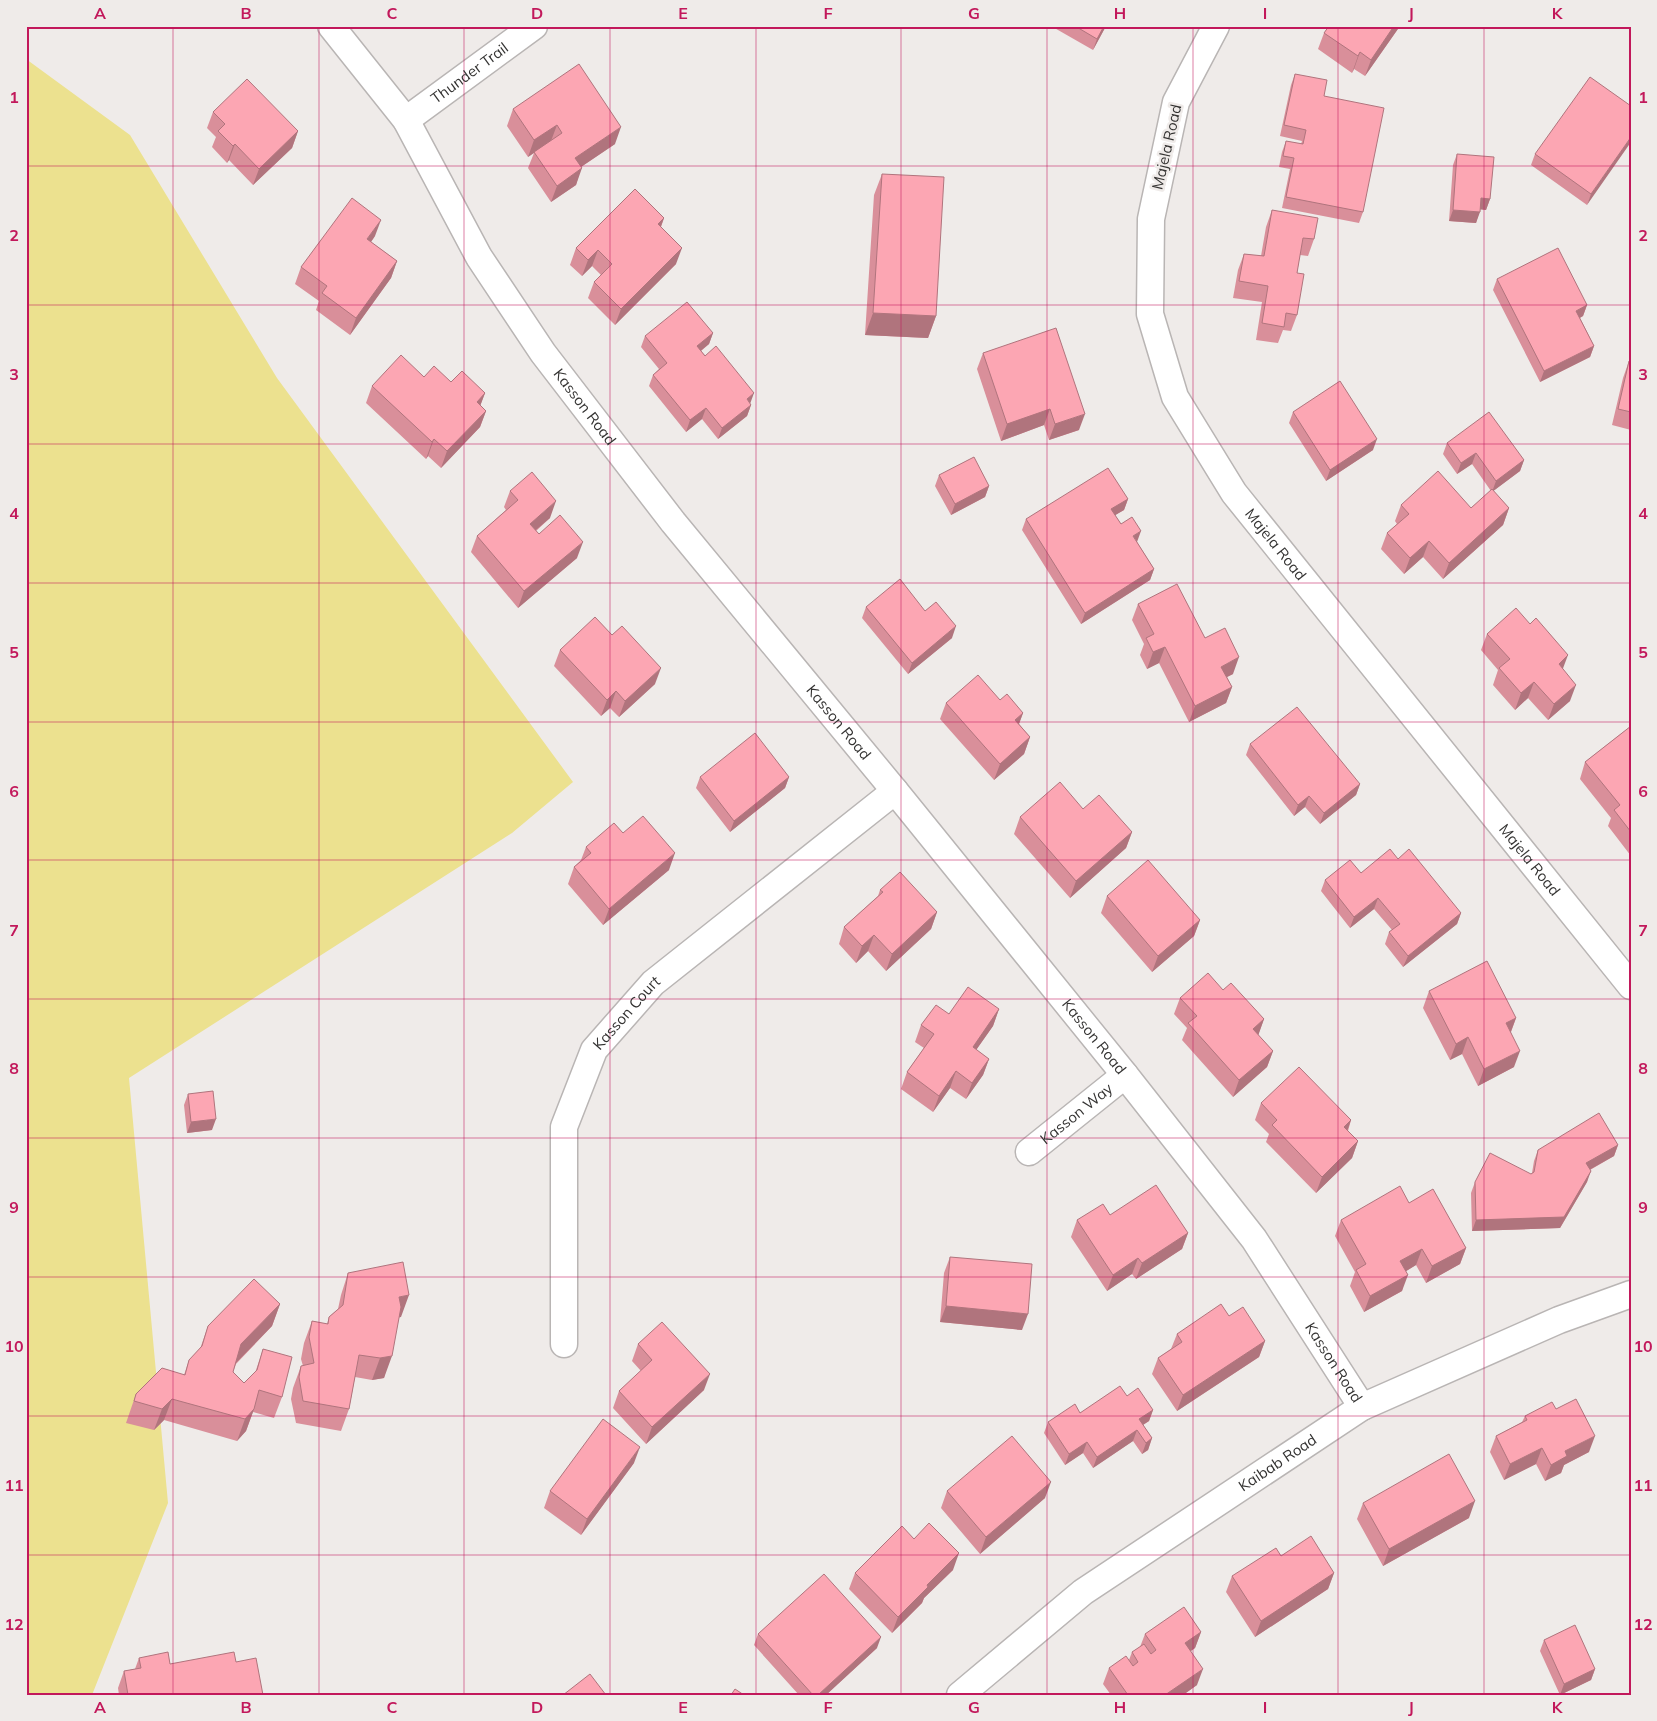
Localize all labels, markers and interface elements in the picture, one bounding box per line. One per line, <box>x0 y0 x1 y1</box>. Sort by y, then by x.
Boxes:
text: A <box>94 3 106 23</box>
text: B <box>240 3 252 23</box>
text: C <box>387 3 398 23</box>
text: D <box>531 3 543 23</box>
text: E <box>678 3 688 23</box>
text: F <box>823 3 833 23</box>
text: G <box>968 3 980 23</box>
text: H <box>1114 3 1126 23</box>
text: I <box>1263 3 1267 23</box>
text: J <box>1408 3 1414 23</box>
text: K <box>1552 3 1564 23</box>
street label: Thunder Trail <box>427 38 512 108</box>
text: 1 <box>9 87 19 107</box>
text: 1 <box>1638 87 1648 107</box>
street label: Majela Road <box>1147 102 1186 191</box>
text: 2 <box>9 225 19 245</box>
text: 2 <box>1638 225 1648 245</box>
text: 3 <box>9 364 19 384</box>
text: 3 <box>1638 364 1648 384</box>
street label: Kasson Road <box>549 365 620 449</box>
text: 4 <box>9 503 19 523</box>
text: 4 <box>1638 503 1648 523</box>
street label: Majela Road <box>1241 504 1311 584</box>
text: 5 <box>9 642 19 662</box>
text: 5 <box>1638 642 1648 662</box>
street label: Kasson Road <box>802 681 875 764</box>
text: 6 <box>9 781 19 801</box>
text: 6 <box>1638 781 1648 801</box>
street label: Majela Road <box>1495 820 1565 899</box>
text: 7 <box>9 920 19 940</box>
text: 7 <box>1638 920 1648 940</box>
street label: Kasson Court <box>588 971 664 1054</box>
street label: Kasson Road <box>1058 995 1131 1078</box>
text: 8 <box>9 1058 19 1078</box>
text: 8 <box>1638 1058 1648 1078</box>
street label: Kasson Way <box>1036 1079 1116 1148</box>
text: 9 <box>9 1197 19 1217</box>
text: 9 <box>1638 1197 1648 1217</box>
street label: Kasson Road <box>1301 1319 1367 1406</box>
text: 10 <box>4 1336 24 1356</box>
text: 10 <box>1633 1336 1653 1356</box>
street label: Kaibab Road <box>1235 1430 1320 1495</box>
text: 11 <box>4 1475 24 1495</box>
text: 11 <box>1633 1475 1653 1495</box>
text: 12 <box>4 1614 24 1634</box>
text: 12 <box>1633 1614 1653 1634</box>
text: A <box>94 1697 106 1717</box>
text: B <box>240 1697 252 1717</box>
text: C <box>387 1697 398 1717</box>
text: D <box>531 1697 543 1717</box>
text: E <box>678 1697 688 1717</box>
text: F <box>823 1697 833 1717</box>
text: G <box>968 1697 980 1717</box>
text: H <box>1114 1697 1126 1717</box>
text: I <box>1263 1697 1267 1717</box>
text: J <box>1408 1697 1414 1717</box>
text: K <box>1552 1697 1564 1717</box>

